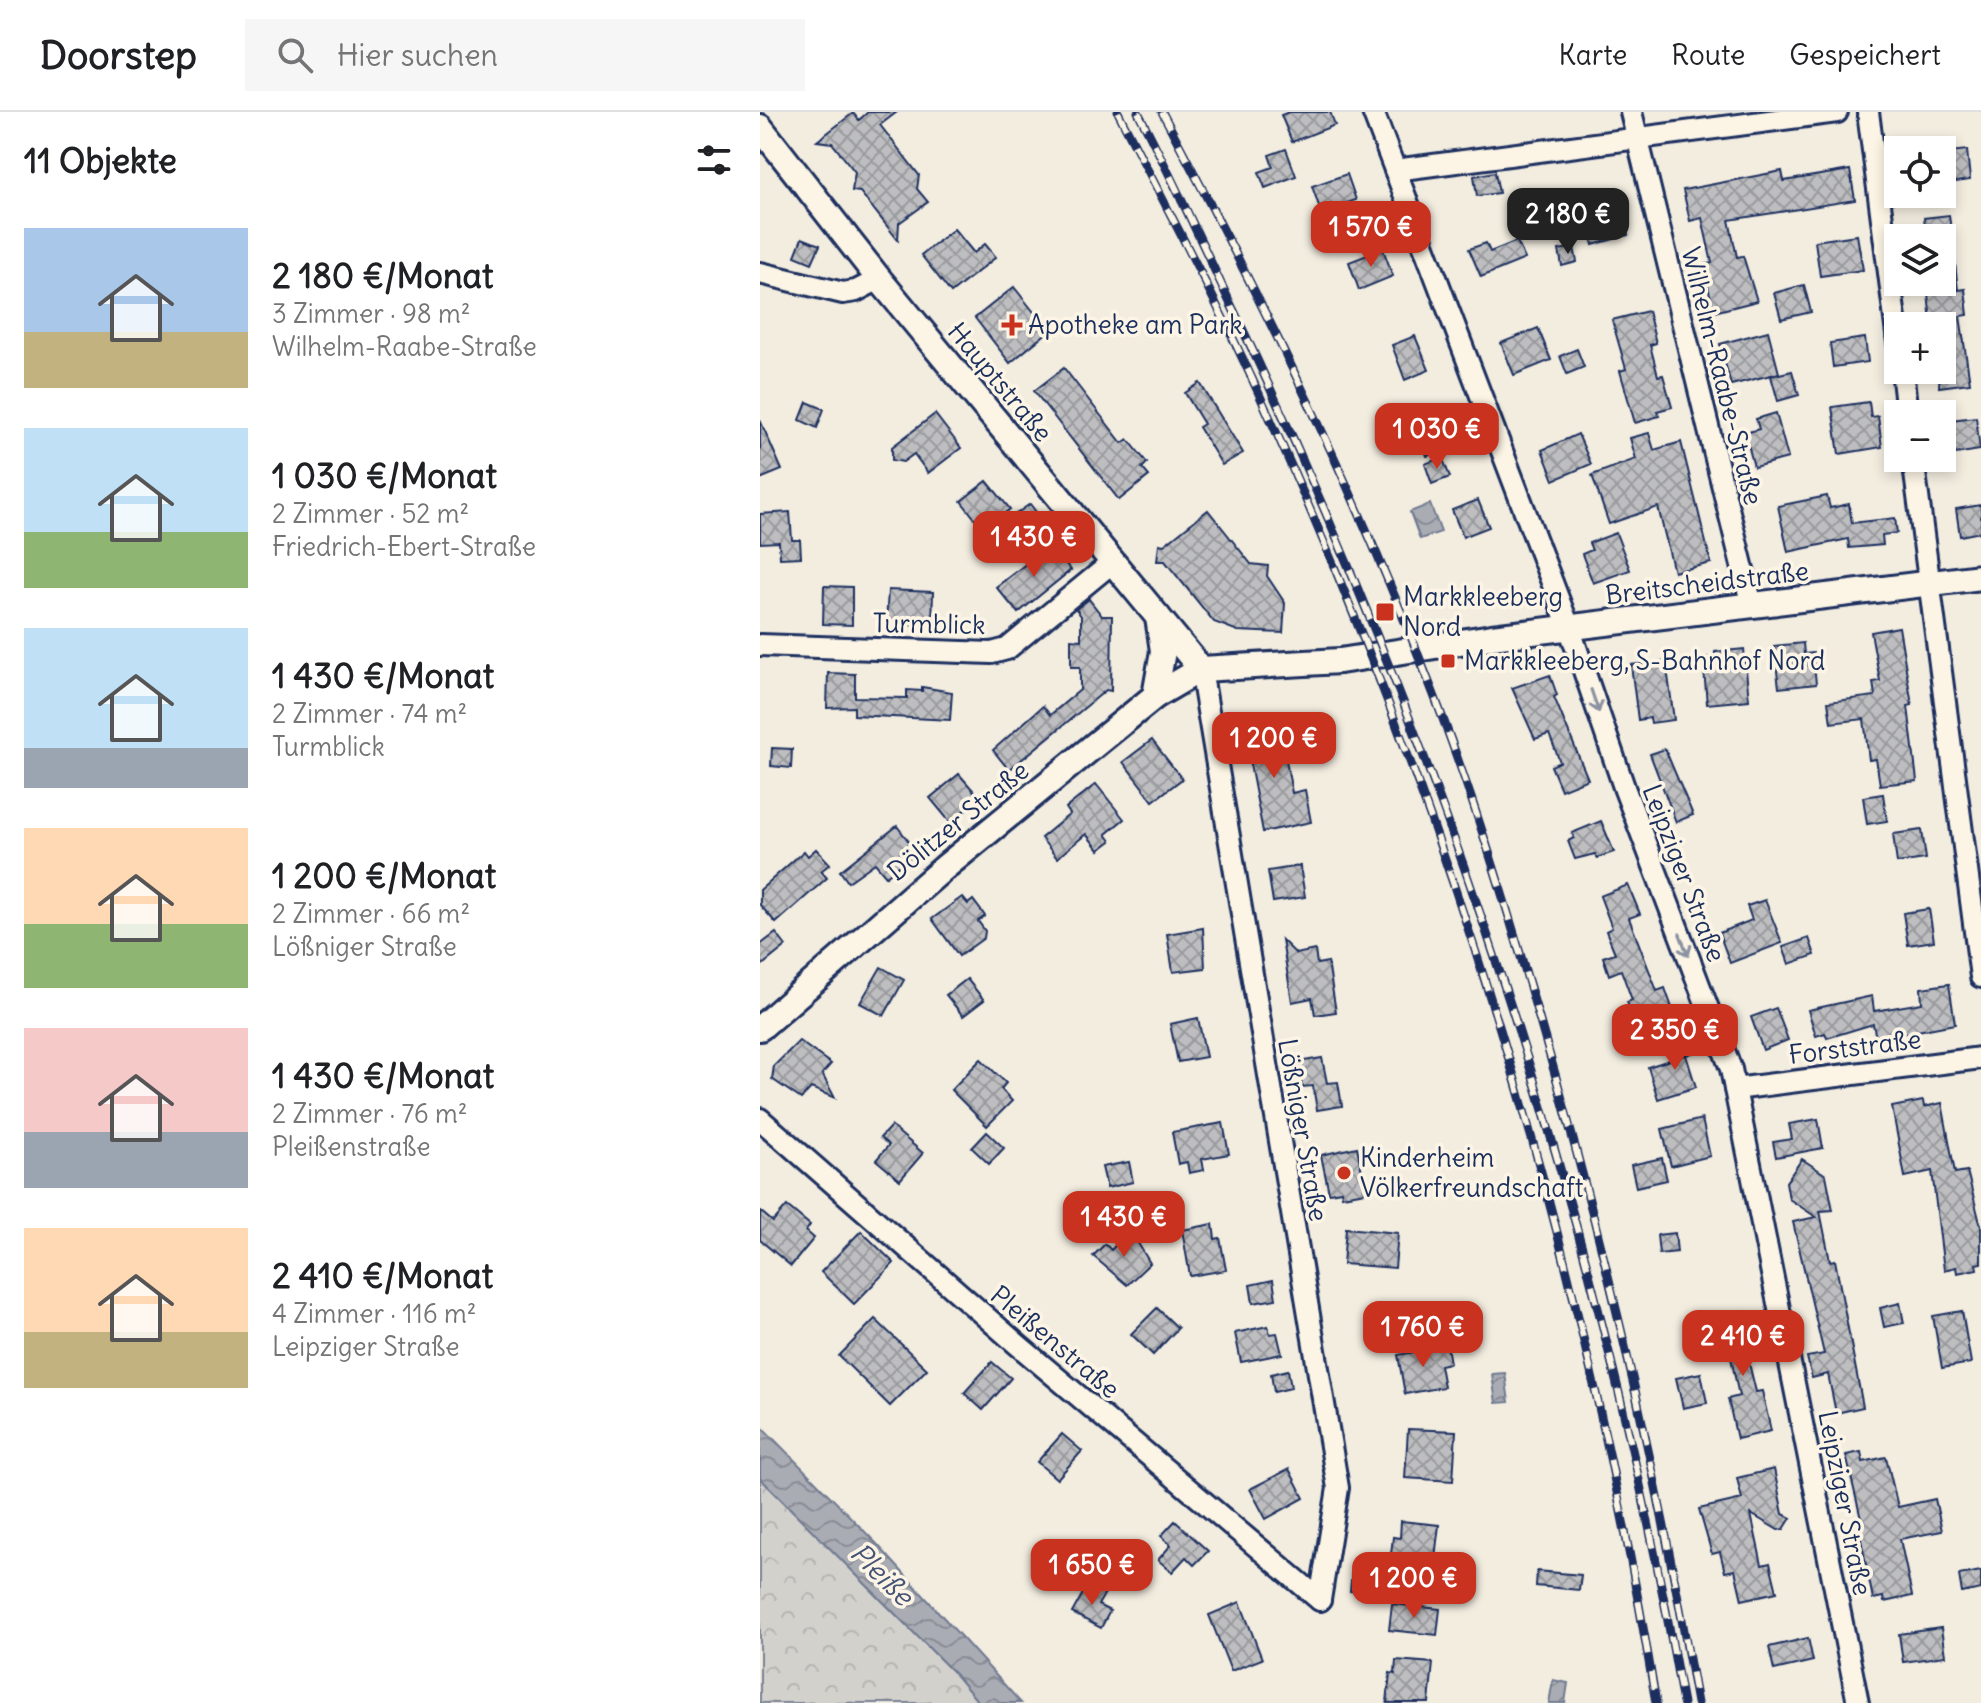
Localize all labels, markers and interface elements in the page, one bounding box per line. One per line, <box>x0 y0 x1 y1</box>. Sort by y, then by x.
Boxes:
search box <box>245 19 805 91</box>
text: Doorstep <box>40 32 197 79</box>
icon: search <box>273 33 317 77</box>
text: Hier suchen <box>337 36 498 74</box>
text: Karte <box>1559 37 1627 73</box>
text: Route <box>1671 37 1745 73</box>
text: Gespeichert <box>1789 37 1941 73</box>
map controls <box>1884 136 1956 472</box>
button: locate <box>1884 136 1956 208</box>
icon: filters <box>692 138 736 182</box>
text: 11 Objekte <box>24 139 177 182</box>
pin: 2 180 € <box>1494 188 1642 256</box>
text: 2 180 € <box>1525 197 1611 230</box>
pin: 1 570 € <box>1297 201 1445 269</box>
text: 1 570 € <box>1329 210 1413 243</box>
button: layers <box>1884 224 1956 296</box>
street label: Wilhelm-Raabe-Straße <box>1674 243 1771 508</box>
text: 2 180 €/Monat <box>272 254 493 297</box>
icon: home <box>88 260 184 356</box>
text: 3 Zimmer · 98 m² <box>272 297 471 330</box>
place label: Apotheke am Park <box>1028 308 1243 341</box>
button: + <box>1884 312 1956 384</box>
street label: Hauptstraße <box>941 315 1060 448</box>
marker: Apotheke am Park <box>1003 316 1021 334</box>
text: Wilhelm-Raabe-Straße <box>272 330 537 363</box>
button: − <box>1884 400 1956 472</box>
pin: 1 030 € <box>1363 403 1511 471</box>
text: 1 030 € <box>1393 412 1481 445</box>
text: 1 030 €/Monat <box>272 454 497 497</box>
icon: home <box>88 460 184 556</box>
text: 2 Zimmer · 52 m² <box>272 497 469 530</box>
pin: 1 430 € <box>960 511 1108 579</box>
text: 1 430 € <box>991 520 1077 553</box>
text: Friedrich-Ebert-Straße <box>272 530 536 563</box>
street label: Breitscheidstraße <box>1603 554 1810 611</box>
place label: Markkleeberg Nord <box>1403 580 1563 643</box>
marker: Markkleeberg Nord <box>1374 601 1396 623</box>
street label: Turmblick <box>872 606 986 641</box>
place label: Markkleeberg, S-Bahnhof Nord <box>1464 644 1825 677</box>
marker: Markkleeberg, S-Bahnhof Nord <box>1439 652 1457 670</box>
text: 1 430 €/Monat <box>272 654 494 697</box>
icon: home <box>88 660 184 756</box>
one-way arrow <box>1588 688 1603 713</box>
text: 2 Zimmer · 74 m² <box>272 697 467 730</box>
pin: 1 200 € <box>1200 712 1348 780</box>
text: 1 200 € <box>1230 721 1318 754</box>
text: Turmblick <box>272 730 385 763</box>
street label: Dölitzer Straße <box>880 754 1035 888</box>
street label: Leipziger Straße <box>1635 779 1733 966</box>
text: 1 200 €/Monat <box>272 854 496 897</box>
icon: home <box>88 860 184 956</box>
text: 2 Zimmer · 66 m² <box>272 897 470 930</box>
text: Lößniger Straße <box>272 930 457 963</box>
one-way arrow <box>1678 932 1692 957</box>
pin: 2 350 € <box>1601 1004 1749 1072</box>
text: 2 350 € <box>1630 1013 1720 1046</box>
street label: Forststraße <box>1787 1022 1923 1071</box>
street label: Lößniger Straße <box>1271 1036 1336 1224</box>
text: 1 430 €/Monat <box>272 1054 494 1097</box>
icon: home <box>88 1060 184 1156</box>
text: 2 Zimmer · 76 m² <box>272 1097 468 1130</box>
text: Pleißenstraße <box>272 1130 430 1163</box>
place label: Kinderheim Völkerfreundschaft <box>1360 1141 1584 1204</box>
marker: Kinderheim Völkerfreundschaft <box>1335 1164 1353 1182</box>
pin: 1 430 € <box>1050 1191 1198 1259</box>
text: 1 430 € <box>1081 1200 1167 1233</box>
text: 2 410 €/Monat <box>272 1254 493 1297</box>
icon: home <box>88 1260 184 1356</box>
street label: Pleißenstraße <box>984 1278 1127 1405</box>
text: 4 Zimmer · 116 m² <box>272 1297 477 1330</box>
pin: 1 760 € <box>1349 1301 1497 1369</box>
text: 1 760 € <box>1381 1310 1465 1343</box>
pin: 2 410 € <box>1669 1310 1817 1378</box>
text: 2 410 € <box>1700 1319 1786 1352</box>
text: Leipziger Straße <box>272 1330 459 1363</box>
street label: Leipziger Straße <box>1811 1408 1880 1598</box>
water label: Pleiße <box>843 1535 923 1615</box>
pin: 1 650 € <box>1018 1539 1166 1607</box>
text: 1 650 € <box>1049 1548 1135 1581</box>
pin: 1 200 € <box>1340 1552 1488 1620</box>
text: 1 200 € <box>1370 1561 1458 1594</box>

